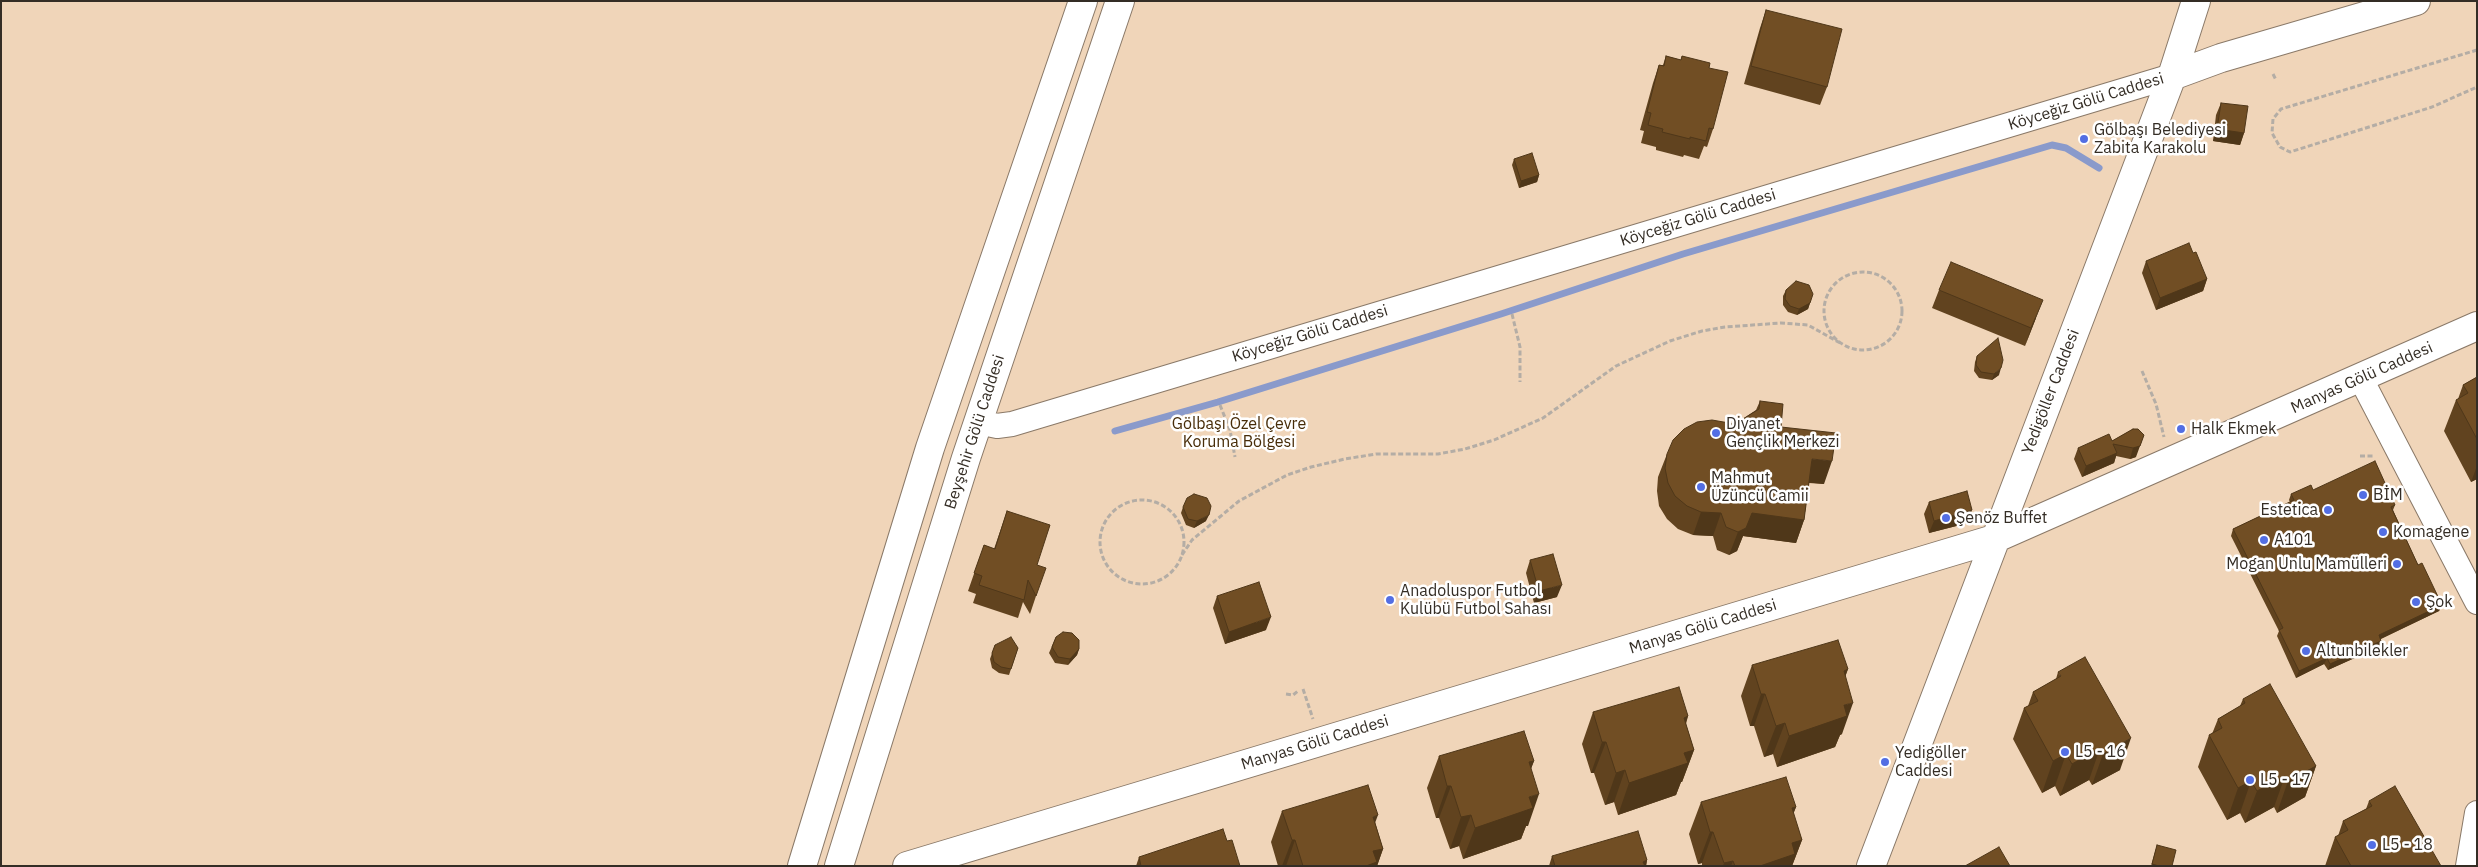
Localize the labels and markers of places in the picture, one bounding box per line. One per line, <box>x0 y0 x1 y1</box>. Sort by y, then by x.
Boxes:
place label: Gölbaşı Belediyesi Zabita Karakolu <box>2094 120 2226 158</box>
marker: Gölbaşı Belediyesi Zabita Karakolu <box>2078 133 2090 145</box>
place label: Diyanet Gençlik Merkezi <box>1726 414 1840 452</box>
place label: Halk Ekmek <box>2191 419 2276 439</box>
marker: Halk Ekmek <box>2175 423 2187 435</box>
marker: Diyanet Gençlik Merkezi <box>1710 427 1722 439</box>
place label: Mahmut Üzüncü Camii <box>1711 468 1809 506</box>
marker: Mahmut Üzüncü Camii <box>1695 481 1707 493</box>
place label: BİM <box>2373 485 2403 505</box>
marker: BİM <box>2357 489 2369 501</box>
place label: Estetica <box>2260 500 2318 520</box>
marker: Estetica <box>2322 504 2334 516</box>
place label: Şenöz Buffet <box>1956 508 2047 528</box>
marker: Şenöz Buffet <box>1940 512 1952 524</box>
place label: Komagene <box>2393 522 2469 542</box>
marker: Komagene <box>2377 526 2389 538</box>
place label: A101 <box>2274 530 2313 550</box>
marker: A101 <box>2258 534 2270 546</box>
place label: Mogan Unlu Mamülleri <box>2226 554 2387 574</box>
marker: Mogan Unlu Mamülleri <box>2391 558 2403 570</box>
place label: Anadoluspor Futbol Kulübü Futbol Sahası <box>1400 581 1552 619</box>
place label: Şok <box>2426 592 2453 612</box>
marker: Anadoluspor Futbol Kulübü Futbol Sahası <box>1384 594 1396 606</box>
marker: Şok <box>2410 596 2422 608</box>
place label: Altunbilekler <box>2316 641 2408 661</box>
marker: Altunbilekler <box>2300 645 2312 657</box>
place label: L5 - 16 <box>2075 742 2126 762</box>
place label: Yedigöller Caddesi <box>1895 743 1966 781</box>
marker: L5 - 16 <box>2059 746 2071 758</box>
marker: Yedigöller Caddesi <box>1879 756 1891 768</box>
place label: L5 - 17 <box>2260 770 2311 790</box>
marker: L5 - 17 <box>2244 774 2256 786</box>
place label: L5 - 18 <box>2382 835 2433 855</box>
marker: L5 - 18 <box>2366 839 2378 851</box>

